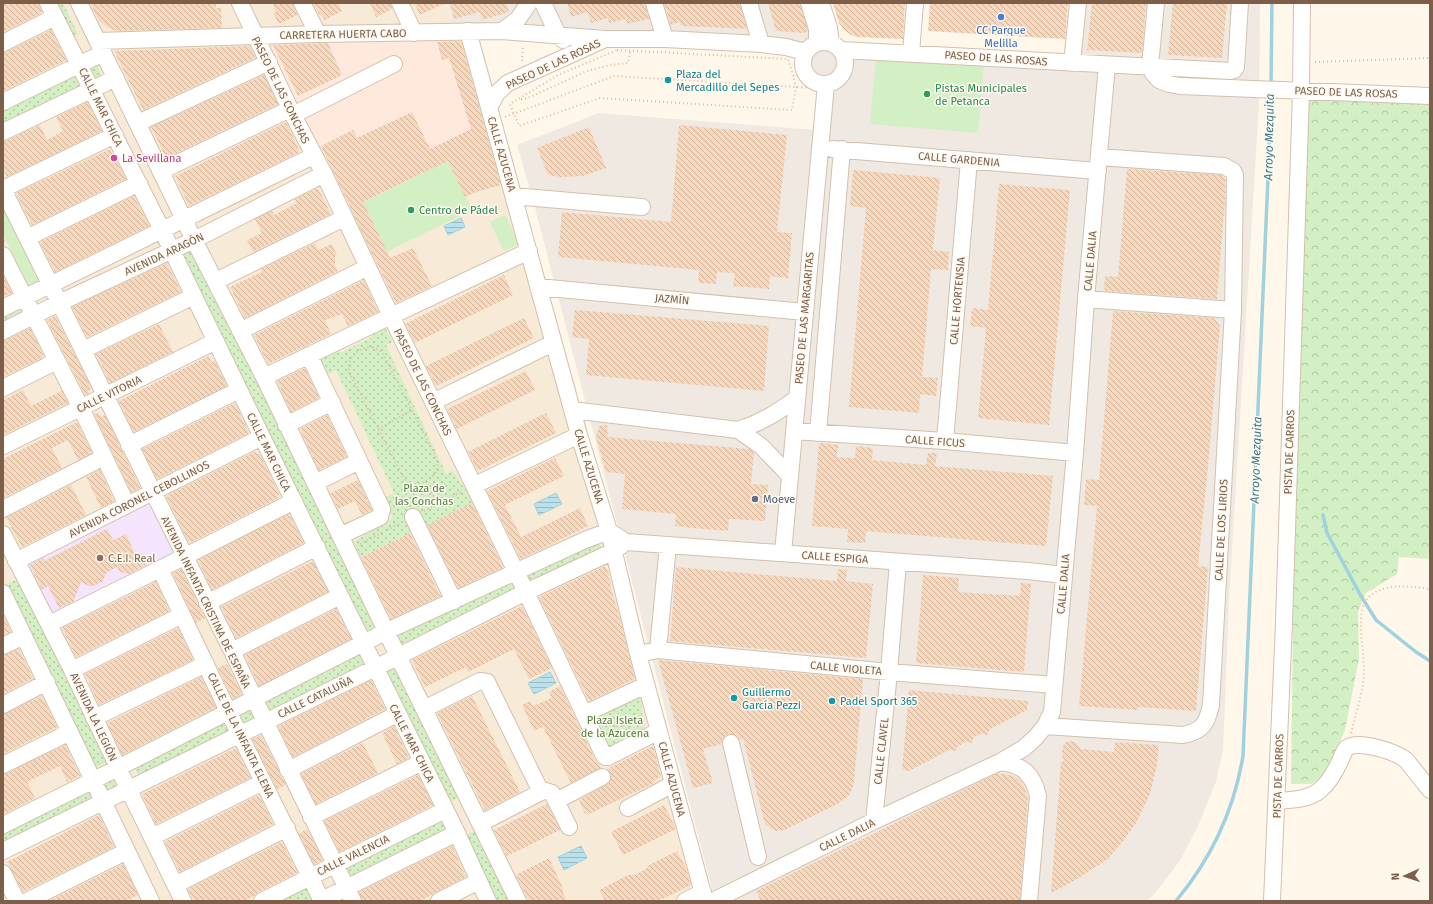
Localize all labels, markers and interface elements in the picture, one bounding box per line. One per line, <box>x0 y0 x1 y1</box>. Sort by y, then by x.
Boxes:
marker: CC Parque Melilla <box>996 12 1006 22</box>
place label: CC Parque Melilla <box>976 24 1026 50</box>
street label: CARRETERA HUERTA CABO <box>279 27 407 42</box>
street label: PASEO DE LAS CONCHAS <box>249 34 312 146</box>
street label: PASEO DE LAS ROSAS <box>504 37 603 92</box>
street label: PASEO DE LAS ROSAS <box>944 48 1048 69</box>
street label: CALLE MAR CHICA <box>76 66 126 149</box>
place label: Plaza del Mercadillo del Sepes <box>676 68 779 94</box>
marker: Plaza del Mercadillo del Sepes <box>663 75 673 85</box>
place label: Pistas Municipales de Petanca <box>935 82 1027 108</box>
street label: PASEO DE LAS ROSAS <box>1294 84 1398 101</box>
marker: Pistas Municipales de Petanca <box>922 89 932 99</box>
water label: Arroyo Mezquita <box>1261 93 1277 182</box>
street label: CALLE AZUCENA <box>485 115 519 194</box>
street label: CALLE GARDENIA <box>917 149 1001 170</box>
place label: La Sevillana <box>122 152 182 165</box>
marker: La Sevillana <box>109 153 119 163</box>
place label: Centro de Pádel <box>419 204 498 217</box>
marker: Centro de Pádel <box>406 205 416 215</box>
street label: AVENIDA ARAGÓN <box>122 229 206 279</box>
street label: CALLE DALIA <box>1081 230 1100 292</box>
street label: PASEO DE LAS MARGARITAS <box>792 251 817 385</box>
street label: CALLE HORTENSIA <box>947 256 968 346</box>
street label: JAZMÍN <box>654 291 690 307</box>
street label: PASEO DE LAS CONCHAS <box>391 326 454 438</box>
street label: CALLE VITORIA <box>75 373 144 416</box>
street label: PISTA DE CARROS <box>1282 409 1297 495</box>
street label: CALLE MAR CHICA <box>244 411 294 494</box>
water label: Arroyo Mezquita <box>1247 416 1265 505</box>
street label: CALLE AZUCENA <box>571 427 606 506</box>
street label: CALLE FICUS <box>905 433 965 450</box>
street label: AVENIDA CORONEL CEBOLLINOS <box>67 458 212 541</box>
street label: CALLE DE LOS LIRIOS <box>1212 479 1231 581</box>
park label: Plaza de las Conchas <box>395 482 453 508</box>
place label: Moeve <box>763 493 795 506</box>
marker: Moeve <box>750 494 760 504</box>
street label: AVENIDA INFANTA CRISTINA DE ESPAÑA <box>158 514 253 691</box>
street label: CALLE ESPIGA <box>801 549 869 566</box>
place label: C.E.I. Real <box>108 552 156 565</box>
marker: C.E.I. Real <box>95 553 105 563</box>
street label: CALLE DALIA <box>1054 553 1073 615</box>
street label: CALLE VIOLETA <box>810 659 883 678</box>
street label: AVENIDA LA LEGIÓN <box>67 670 121 764</box>
street label: CALLE DE LA INFANTA ELENA <box>205 671 277 801</box>
street label: CALLE CATALUÑA <box>276 673 355 721</box>
place label: Guillermo García Pezzi <box>742 686 801 712</box>
marker: Guillermo García Pezzi <box>729 693 739 703</box>
place label: Padel Sport 365 <box>840 695 918 708</box>
marker: Padel Sport 365 <box>827 696 837 706</box>
street label: CALLE MAR CHICA <box>386 702 437 785</box>
park label: Plaza Isleta de la Azucena <box>581 714 649 740</box>
street label: CALLE CLAVEL <box>872 716 892 785</box>
street label: PISTA DE CARROS <box>1271 733 1286 819</box>
street label: CALLE AZUCENA <box>655 740 688 819</box>
street label: CALLE DALIA <box>817 816 878 855</box>
street label: CALLE VALENCIA <box>315 832 392 879</box>
north arrow <box>1385 856 1425 896</box>
text: N <box>1389 873 1402 880</box>

